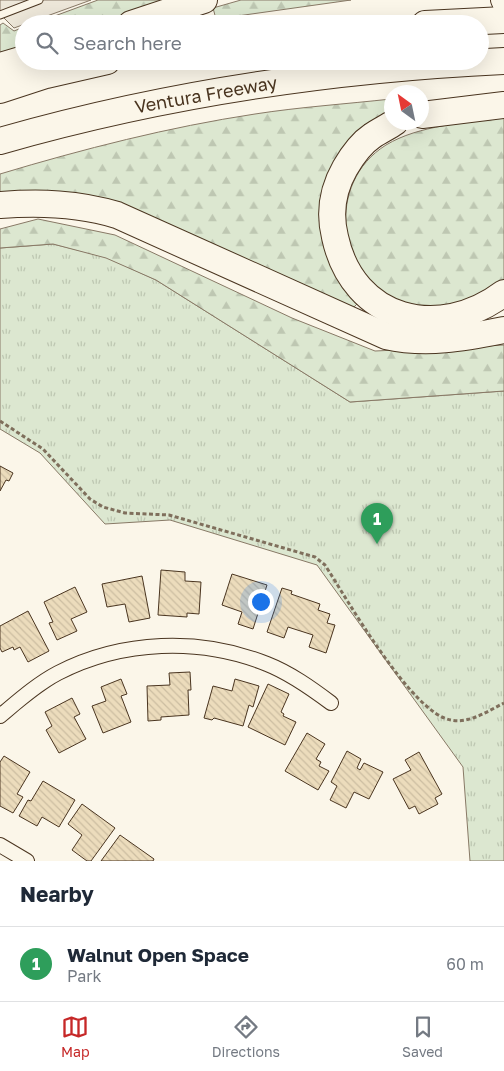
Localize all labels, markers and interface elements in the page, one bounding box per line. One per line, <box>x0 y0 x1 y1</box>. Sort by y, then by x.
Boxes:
search box <box>15 15 489 70</box>
icon: search <box>33 29 61 57</box>
text: Search here <box>73 31 182 54</box>
street label: Ventura Freeway <box>133 71 279 117</box>
north arrow <box>384 85 429 130</box>
pin: 1 <box>361 503 393 544</box>
your location <box>248 589 274 615</box>
text: Nearby <box>20 881 94 907</box>
text: Walnut Open Space <box>67 943 249 966</box>
text: 1 <box>32 954 40 974</box>
text: 60 m <box>446 954 484 974</box>
text: Park <box>67 966 102 986</box>
tab: Map <box>61 1013 90 1060</box>
tab: Directions <box>212 1013 280 1060</box>
tab: Saved <box>402 1013 443 1060</box>

